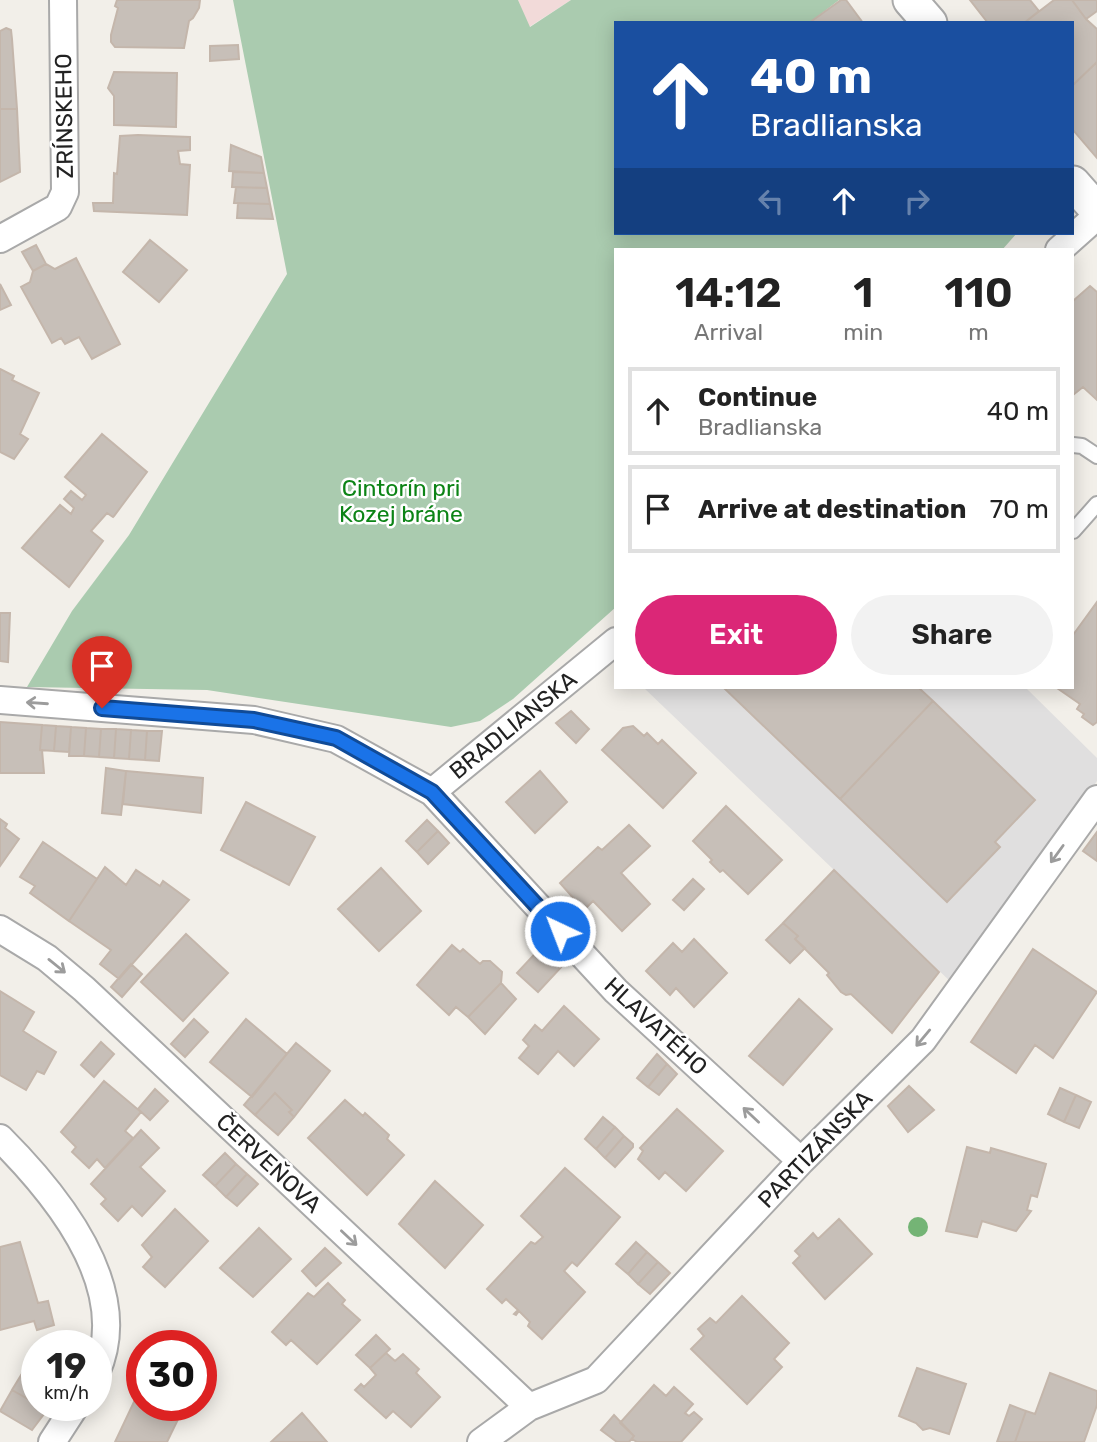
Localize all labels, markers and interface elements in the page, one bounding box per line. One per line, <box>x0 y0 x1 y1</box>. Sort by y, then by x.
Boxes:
text: 40 m <box>750 47 872 105</box>
icon: ahead <box>635 49 726 140</box>
street label: ZRÍNSKEHO <box>49 53 79 179</box>
text: Bradlianska <box>750 106 923 144</box>
icon: left <box>752 182 790 220</box>
icon: ahead <box>825 182 863 220</box>
icon: right <box>898 182 936 220</box>
text: 14:12 <box>675 268 782 318</box>
text: 1 <box>853 268 873 318</box>
text: 110 <box>944 268 1013 318</box>
text: Arrival <box>694 318 763 346</box>
text: min <box>843 318 883 346</box>
text: m <box>968 318 989 346</box>
text: Continue <box>698 382 817 413</box>
icon: ahead <box>639 392 677 430</box>
text: 40 m <box>987 396 1049 427</box>
text: Bradlianska <box>698 413 822 441</box>
park label: Cintorín pri Kozej bráne <box>339 474 463 528</box>
icon: arrive <box>639 490 677 528</box>
text: Arrive at destination <box>698 494 966 525</box>
text: 70 m <box>990 494 1049 525</box>
button: Exit <box>635 595 837 675</box>
button: Share <box>851 595 1053 675</box>
pin <box>72 636 132 708</box>
icon: arrive <box>83 647 121 685</box>
street label: BRADLIANSKA <box>444 665 582 785</box>
one-way arrow <box>26 696 49 709</box>
one-way arrow <box>1050 844 1064 863</box>
position arrow <box>523 894 597 968</box>
one-way arrow <box>47 959 65 974</box>
street label: HLAVATÉHO <box>599 971 713 1081</box>
one-way arrow <box>915 1029 931 1047</box>
street label: PARTIZÁNSKA <box>752 1084 878 1214</box>
street label: ČERVEŇOVA <box>211 1107 327 1219</box>
one-way arrow <box>742 1107 760 1123</box>
one-way arrow <box>340 1230 358 1246</box>
speed limit sign: 30 <box>126 1330 217 1421</box>
text: 19 <box>47 1345 86 1387</box>
text: km/h <box>44 1382 89 1404</box>

